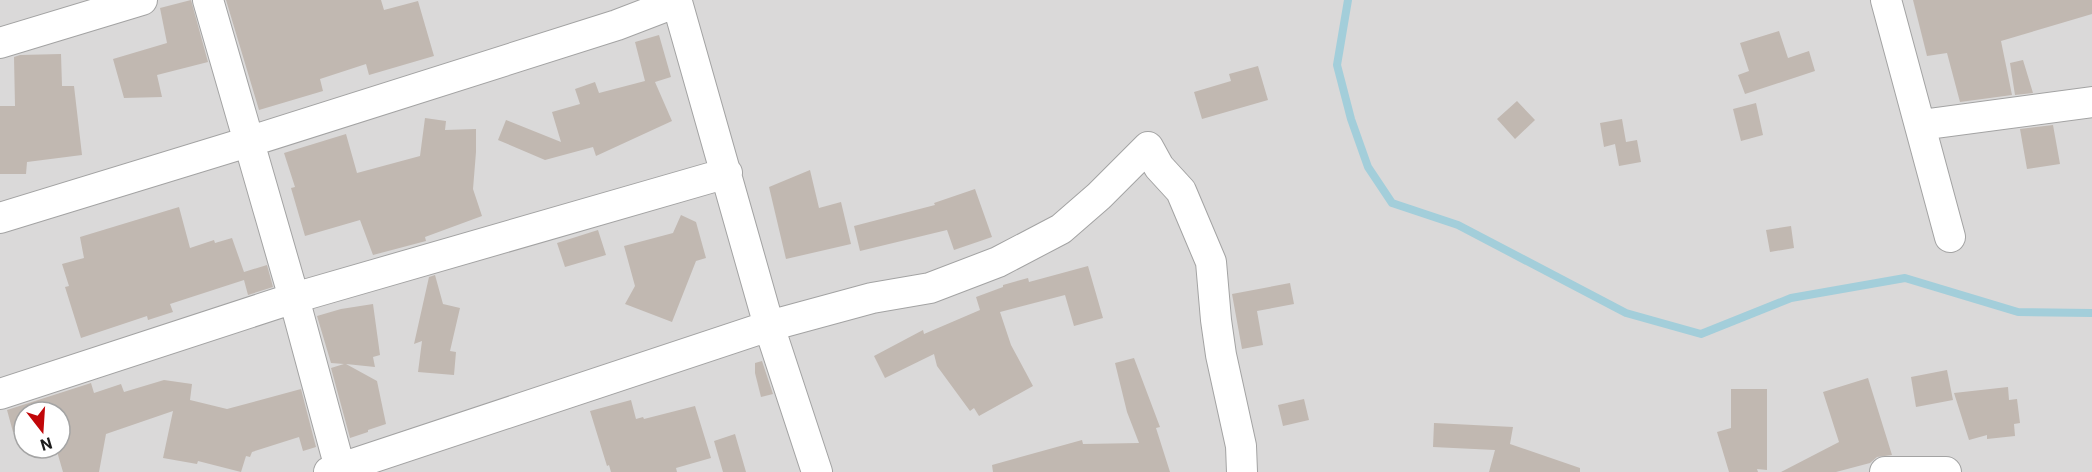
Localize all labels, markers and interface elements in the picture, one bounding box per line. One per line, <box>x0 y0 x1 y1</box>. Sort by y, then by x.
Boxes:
north arrow <box>12 400 72 460</box>
text: N <box>38 433 54 455</box>

